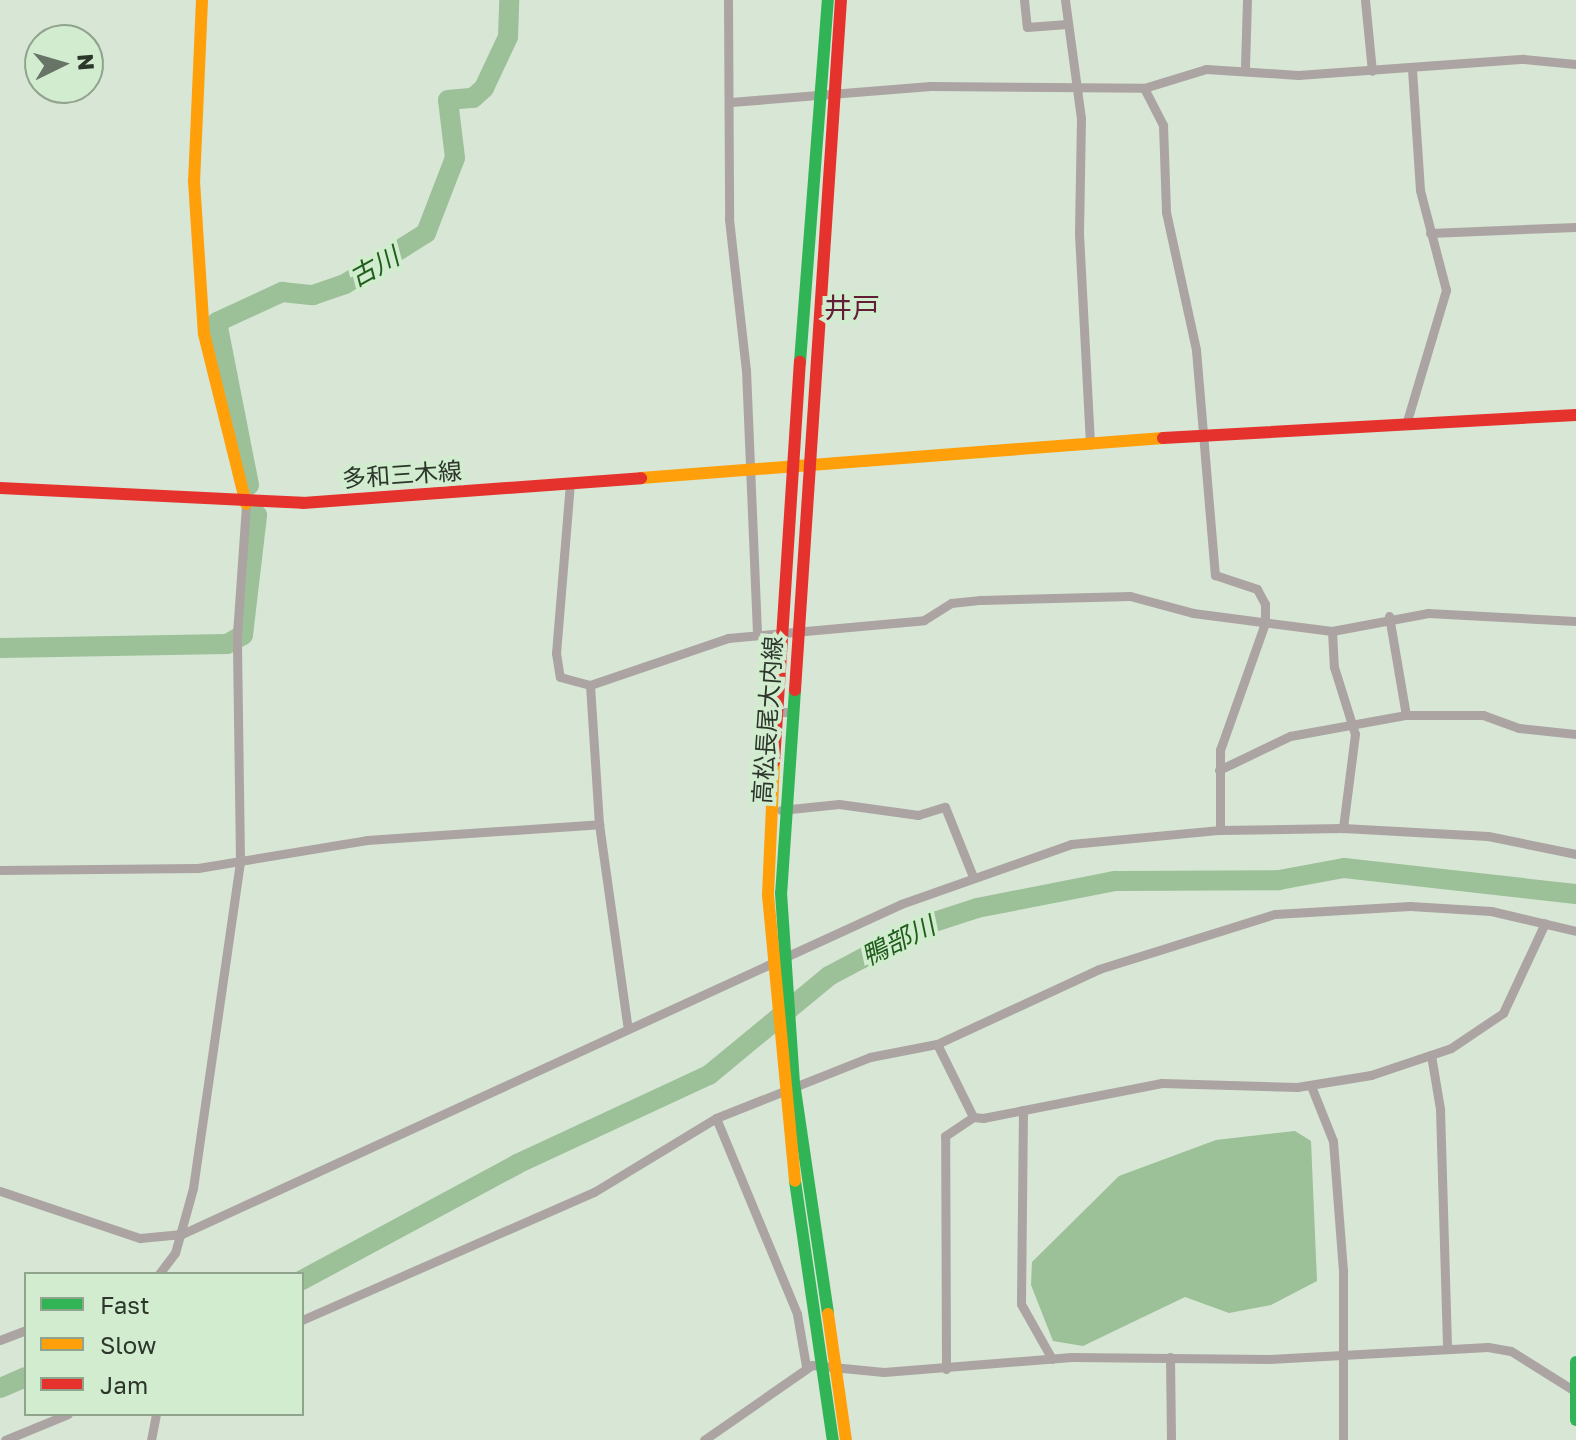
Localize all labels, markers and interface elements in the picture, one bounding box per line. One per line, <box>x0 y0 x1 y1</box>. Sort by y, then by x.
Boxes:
north arrow <box>24 24 104 104</box>
text: N <box>72 53 101 72</box>
water label: 古川 <box>344 241 404 293</box>
district label: 井戸 <box>824 291 880 325</box>
street label: 多和三木線 <box>341 455 463 493</box>
street label: 高松長尾大内線 <box>747 635 787 805</box>
water label: 鴨部川 <box>856 910 940 972</box>
legend <box>24 1272 304 1416</box>
text: Fast <box>100 1290 150 1319</box>
text: Slow <box>100 1330 156 1359</box>
text: Jam <box>100 1370 148 1399</box>

